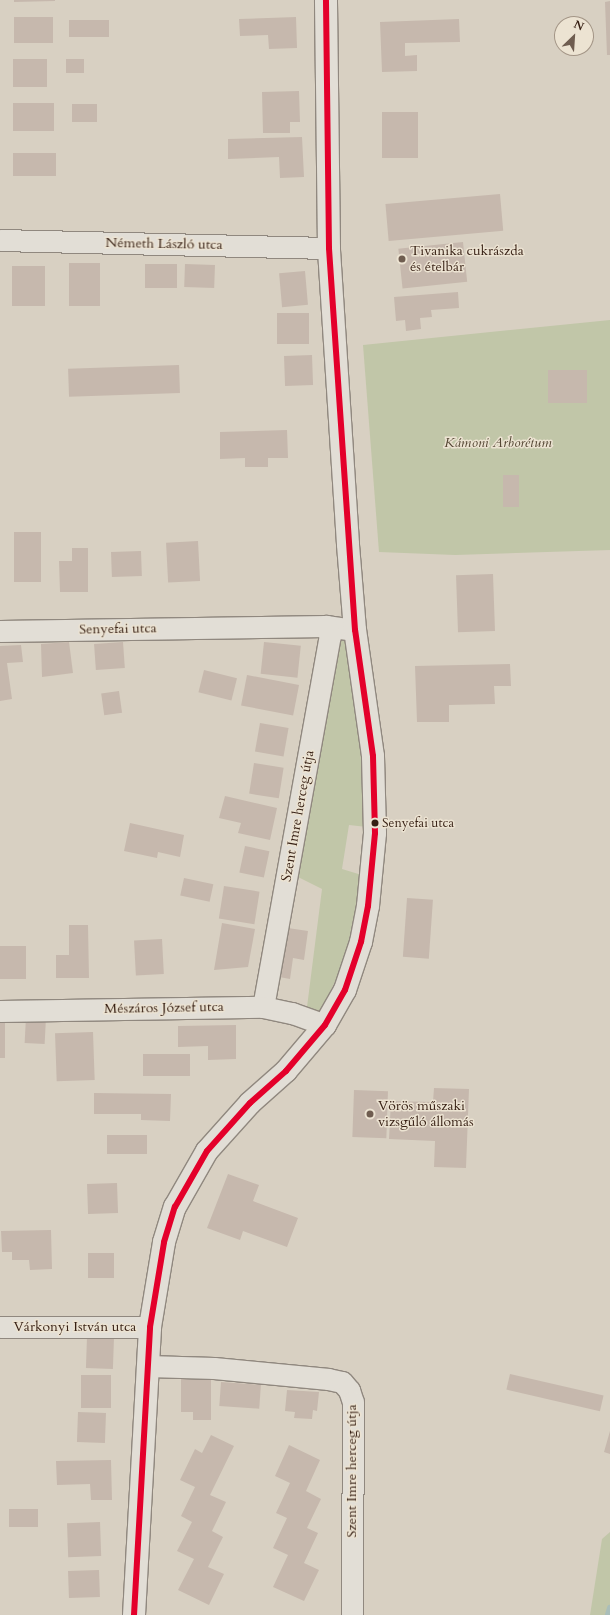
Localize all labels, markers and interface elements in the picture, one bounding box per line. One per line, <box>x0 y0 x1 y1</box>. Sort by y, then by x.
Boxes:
north arrow <box>554 16 594 56</box>
text: N <box>571 17 586 34</box>
street label: Németh László utca <box>105 235 223 253</box>
place label: Tivanika cukrászda és ételbár <box>410 243 524 276</box>
marker: Tivanika cukrászda és ételbár <box>397 254 407 264</box>
park label: Kámoni Arborétum <box>444 435 552 451</box>
street label: Senyefai utca <box>79 620 157 638</box>
street label: Szent Imre herceg útja <box>278 749 318 883</box>
place label: Senyefai utca <box>382 815 454 831</box>
marker: Senyefai utca <box>370 818 380 828</box>
street label: Mészáros József utca <box>104 999 224 1017</box>
place label: Vörös műszaki vizsgűló állomás <box>378 1098 474 1130</box>
marker: Vörös műszaki vizsgűló állomás <box>365 1109 375 1119</box>
street label: Várkonyi István utca <box>14 1319 136 1335</box>
street label: Szent Imre herceg útja <box>344 1404 360 1538</box>

